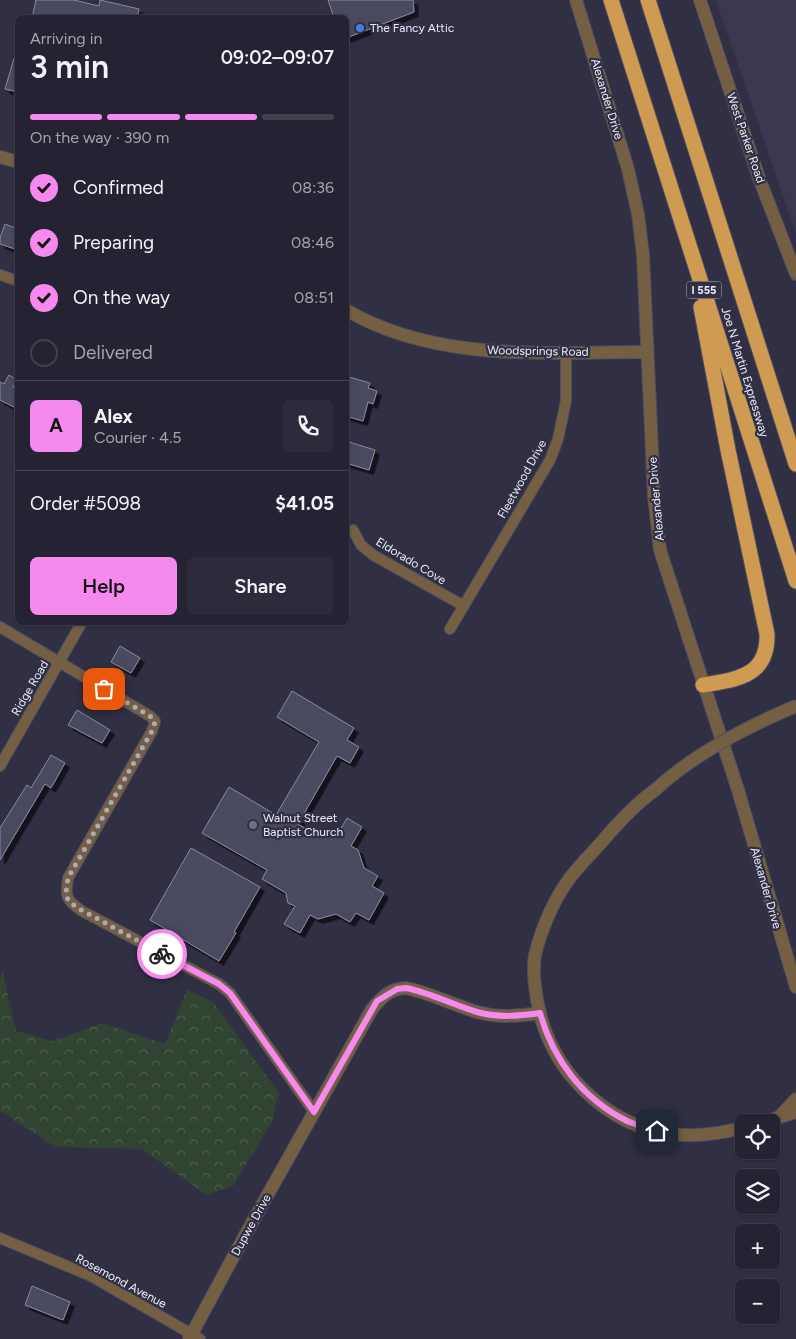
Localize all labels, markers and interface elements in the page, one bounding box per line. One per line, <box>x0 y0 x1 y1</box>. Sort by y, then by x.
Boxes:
place label: The Fancy Attic <box>370 21 455 35</box>
marker: The Fancy Attic <box>354 22 366 34</box>
text: Arriving in <box>30 29 102 48</box>
text: 09:02–09:07 <box>221 46 334 69</box>
text: 3 min <box>30 48 109 86</box>
street label: Alexander Drive <box>588 57 626 142</box>
street label: West Parker Road <box>724 91 768 185</box>
text: On the way · 390 m <box>30 128 169 147</box>
icon: check <box>30 174 58 202</box>
text: Confirmed <box>73 176 164 199</box>
text: 08:36 <box>292 178 334 197</box>
icon: check <box>30 229 58 257</box>
text: Preparing <box>73 231 154 254</box>
text: 08:46 <box>291 233 334 252</box>
road number: I 555 <box>686 282 722 298</box>
icon: check <box>30 284 58 312</box>
text: On the way <box>73 286 170 309</box>
text: 08:51 <box>294 288 334 307</box>
street label: Joe N Martin Expressway <box>718 305 772 439</box>
text: Delivered <box>73 341 153 364</box>
street label: Woodsprings Road <box>487 343 589 359</box>
button: phone <box>282 400 334 452</box>
text: Alex <box>94 405 133 428</box>
text: A <box>49 414 63 437</box>
text: Courier · 4.5 <box>94 428 181 447</box>
street label: Fleetwood Drive <box>495 437 550 521</box>
street label: Alexander Drive <box>645 456 667 541</box>
text: Order #5098 <box>30 492 141 515</box>
text: $41.05 <box>275 492 334 515</box>
street label: Eldorado Cove <box>374 535 449 588</box>
button: Help <box>30 557 177 615</box>
button: Share <box>187 557 334 615</box>
street label: Ridge Road <box>9 658 51 718</box>
pin <box>83 668 125 710</box>
icon: bag <box>90 675 118 703</box>
place label: Walnut Street Baptist Church <box>263 811 344 839</box>
marker: Walnut Street Baptist Church <box>247 819 259 831</box>
street label: Alexander Drive <box>748 846 784 931</box>
courier <box>137 929 187 979</box>
icon: bike <box>148 940 176 968</box>
pin <box>636 1110 678 1152</box>
map controls <box>735 1114 780 1324</box>
button: locate <box>735 1114 780 1159</box>
icon: home <box>643 1117 671 1145</box>
button: layers <box>735 1169 780 1214</box>
street label: Dupwe Drive <box>228 1191 274 1258</box>
button: + <box>735 1224 780 1269</box>
street label: Rosemond Avenue <box>73 1251 169 1311</box>
button: − <box>735 1279 780 1324</box>

